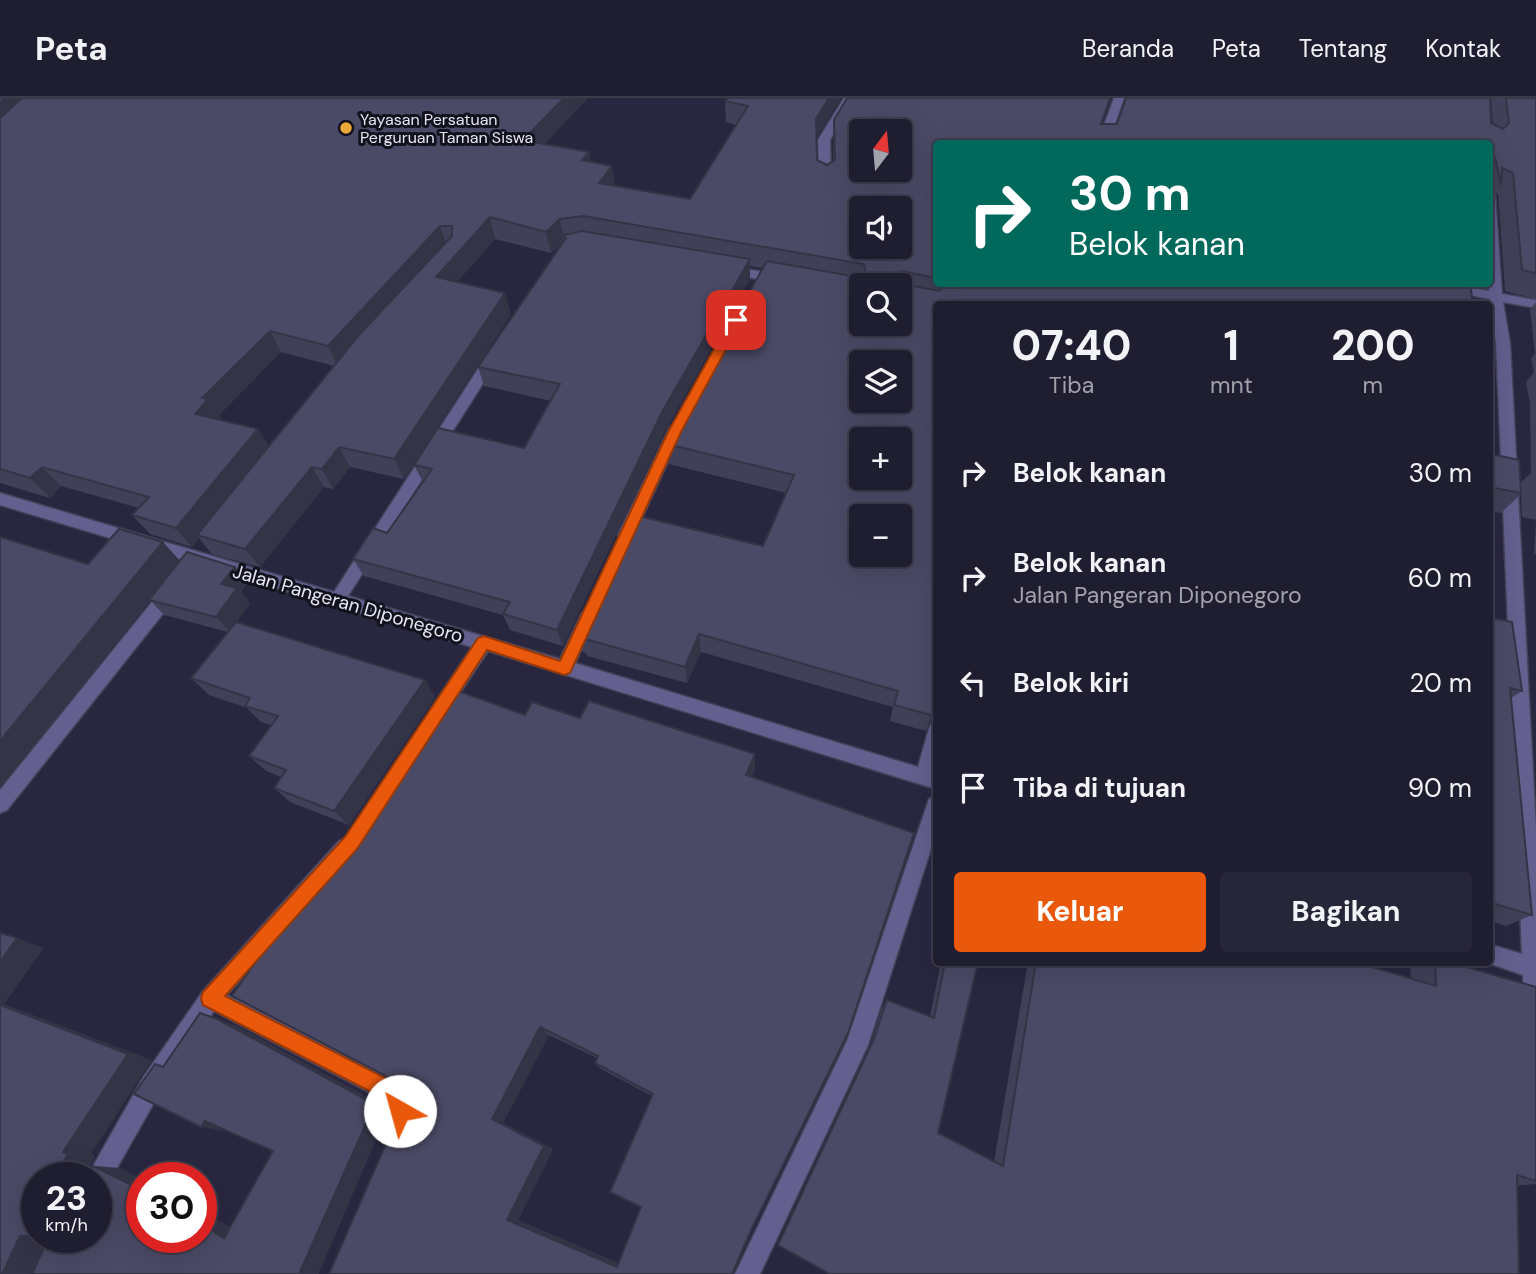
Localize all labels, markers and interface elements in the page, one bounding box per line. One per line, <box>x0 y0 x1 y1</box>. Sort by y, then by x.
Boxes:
text: Peta <box>35 27 108 70</box>
text: Beranda <box>1082 33 1174 64</box>
text: Peta <box>1212 33 1261 64</box>
text: Tentang <box>1299 33 1387 64</box>
text: Kontak <box>1425 33 1501 64</box>
place label: Yayasan Persatuan Perguruan Taman Siswa <box>360 109 533 148</box>
north arrow <box>849 119 912 182</box>
map controls <box>849 119 912 567</box>
marker: Yayasan Persatuan Perguruan Taman Siswa <box>338 120 354 136</box>
text: 30 m <box>1069 161 1191 225</box>
icon: right <box>954 168 1045 259</box>
button: sound <box>849 196 912 259</box>
text: Belok kanan <box>1069 223 1245 265</box>
button: search <box>849 273 912 336</box>
pin <box>706 290 766 350</box>
icon: arrive <box>717 301 755 339</box>
text: 07:40 <box>1011 318 1132 373</box>
text: 1 <box>1224 318 1239 373</box>
text: 200 <box>1331 318 1415 373</box>
button: layers <box>849 350 912 413</box>
text: Tiba <box>1049 370 1094 400</box>
text: mnt <box>1210 370 1253 400</box>
text: m <box>1363 370 1383 400</box>
button: + <box>849 427 912 490</box>
icon: right <box>954 454 992 492</box>
text: Belok kanan <box>1013 456 1166 490</box>
text: 30 m <box>1409 456 1472 490</box>
button: − <box>849 504 912 567</box>
text: Belok kanan <box>1013 546 1166 580</box>
street label: Jalan Pangeran Diponegoro <box>230 559 466 648</box>
icon: right <box>954 559 992 597</box>
text: 60 m <box>1408 561 1472 595</box>
text: Jalan Pangeran Diponegoro <box>1013 580 1302 610</box>
icon: left <box>954 664 992 702</box>
text: Belok kiri <box>1013 666 1129 700</box>
text: 20 m <box>1409 666 1472 700</box>
icon: arrive <box>954 769 992 807</box>
text: Tiba di tujuan <box>1013 771 1186 805</box>
text: 90 m <box>1408 771 1472 805</box>
button: Keluar <box>954 872 1206 952</box>
button: Bagikan <box>1220 872 1472 952</box>
position arrow <box>363 1074 437 1148</box>
speed limit sign: 30 <box>126 1162 217 1253</box>
text: 23 <box>46 1175 87 1221</box>
text: km/h <box>45 1213 88 1237</box>

